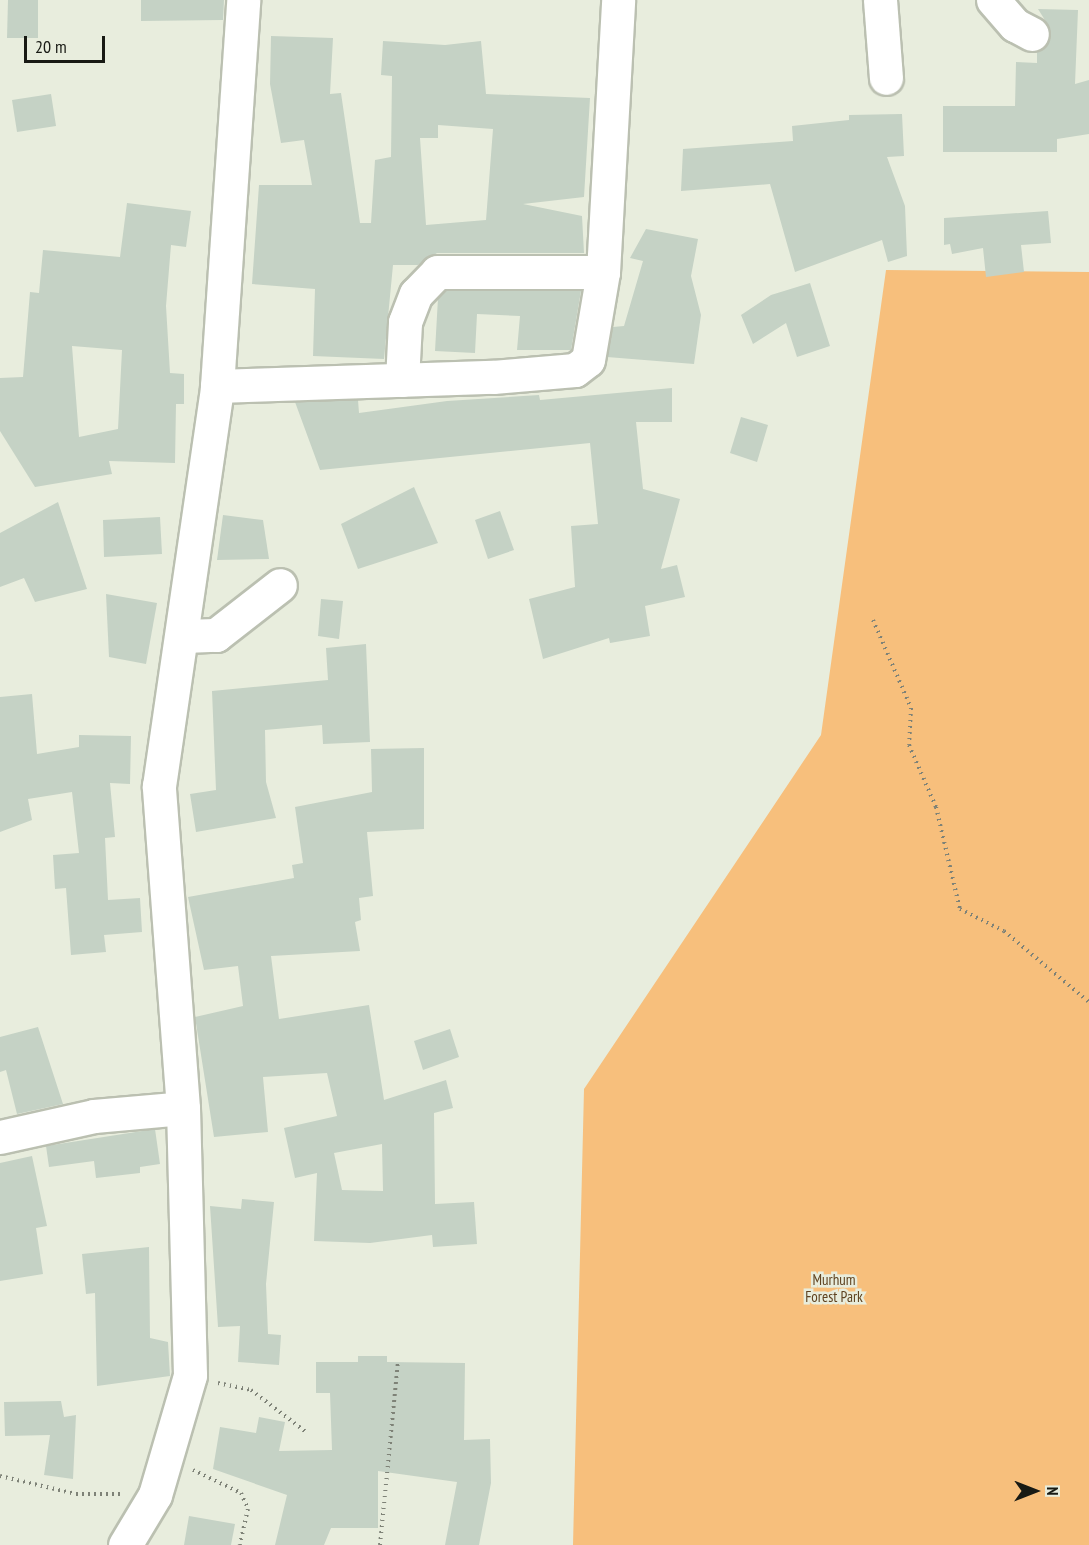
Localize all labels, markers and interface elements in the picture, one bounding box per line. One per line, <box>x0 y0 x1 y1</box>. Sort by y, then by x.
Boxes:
scale bar <box>27 24 108 62</box>
text: 20 m <box>35 35 67 58</box>
park label: Murhum Forest Park <box>805 1270 863 1305</box>
north arrow <box>1005 1461 1065 1521</box>
text: N <box>1043 1487 1063 1495</box>

